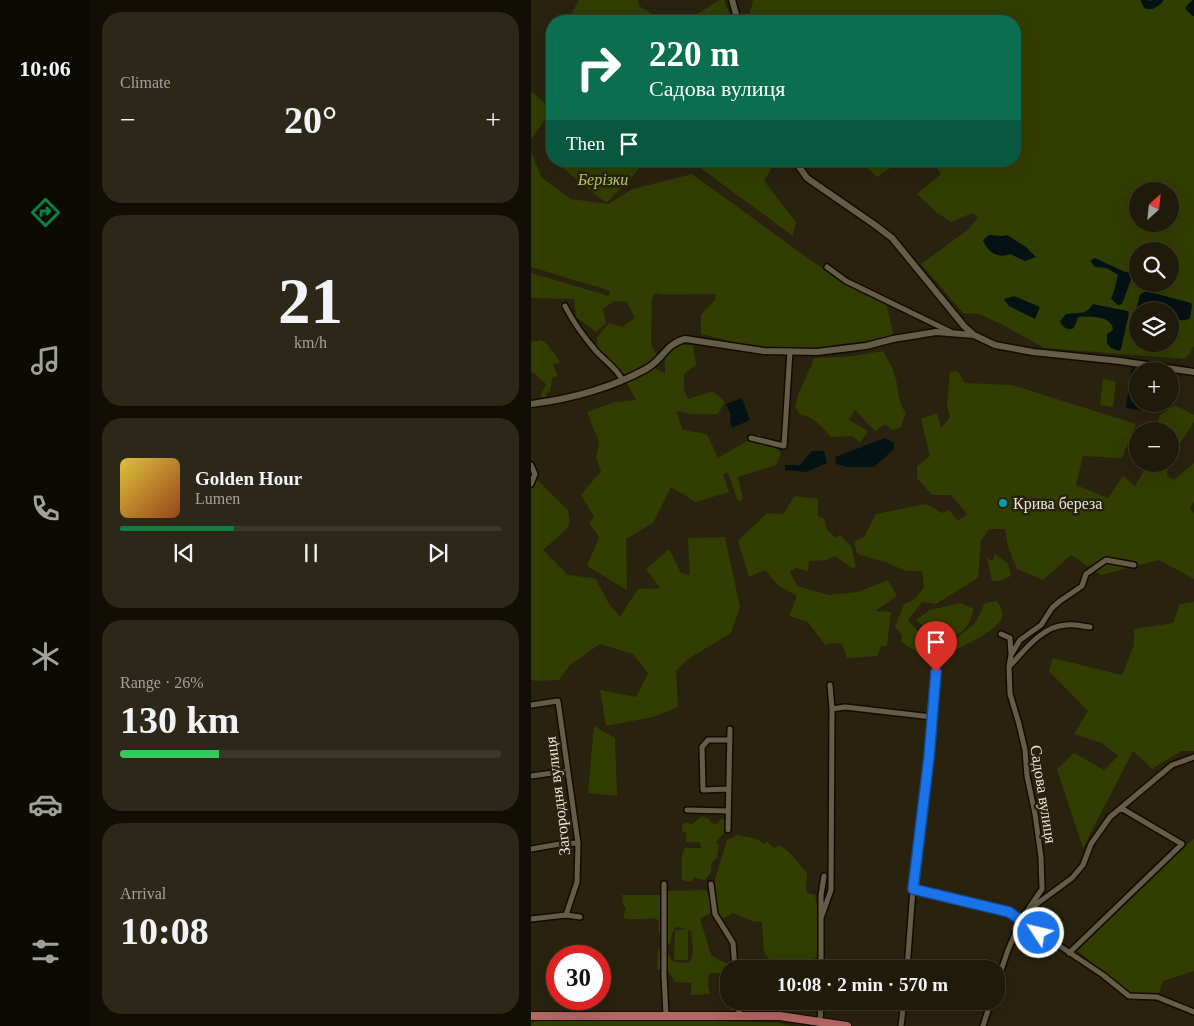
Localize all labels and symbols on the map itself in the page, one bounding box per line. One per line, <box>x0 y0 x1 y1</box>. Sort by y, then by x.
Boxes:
park label: Берізки <box>577 171 628 189</box>
north arrow <box>1129 182 1179 232</box>
place label: Крива береза <box>1013 495 1102 513</box>
marker: Крива береза <box>997 497 1009 509</box>
pin <box>915 621 957 672</box>
street label: Загородня вулиця <box>542 735 574 856</box>
street label: Садова вулиця <box>1026 744 1060 845</box>
position arrow <box>1012 906 1064 958</box>
speed limit sign: 30 <box>546 945 611 1010</box>

